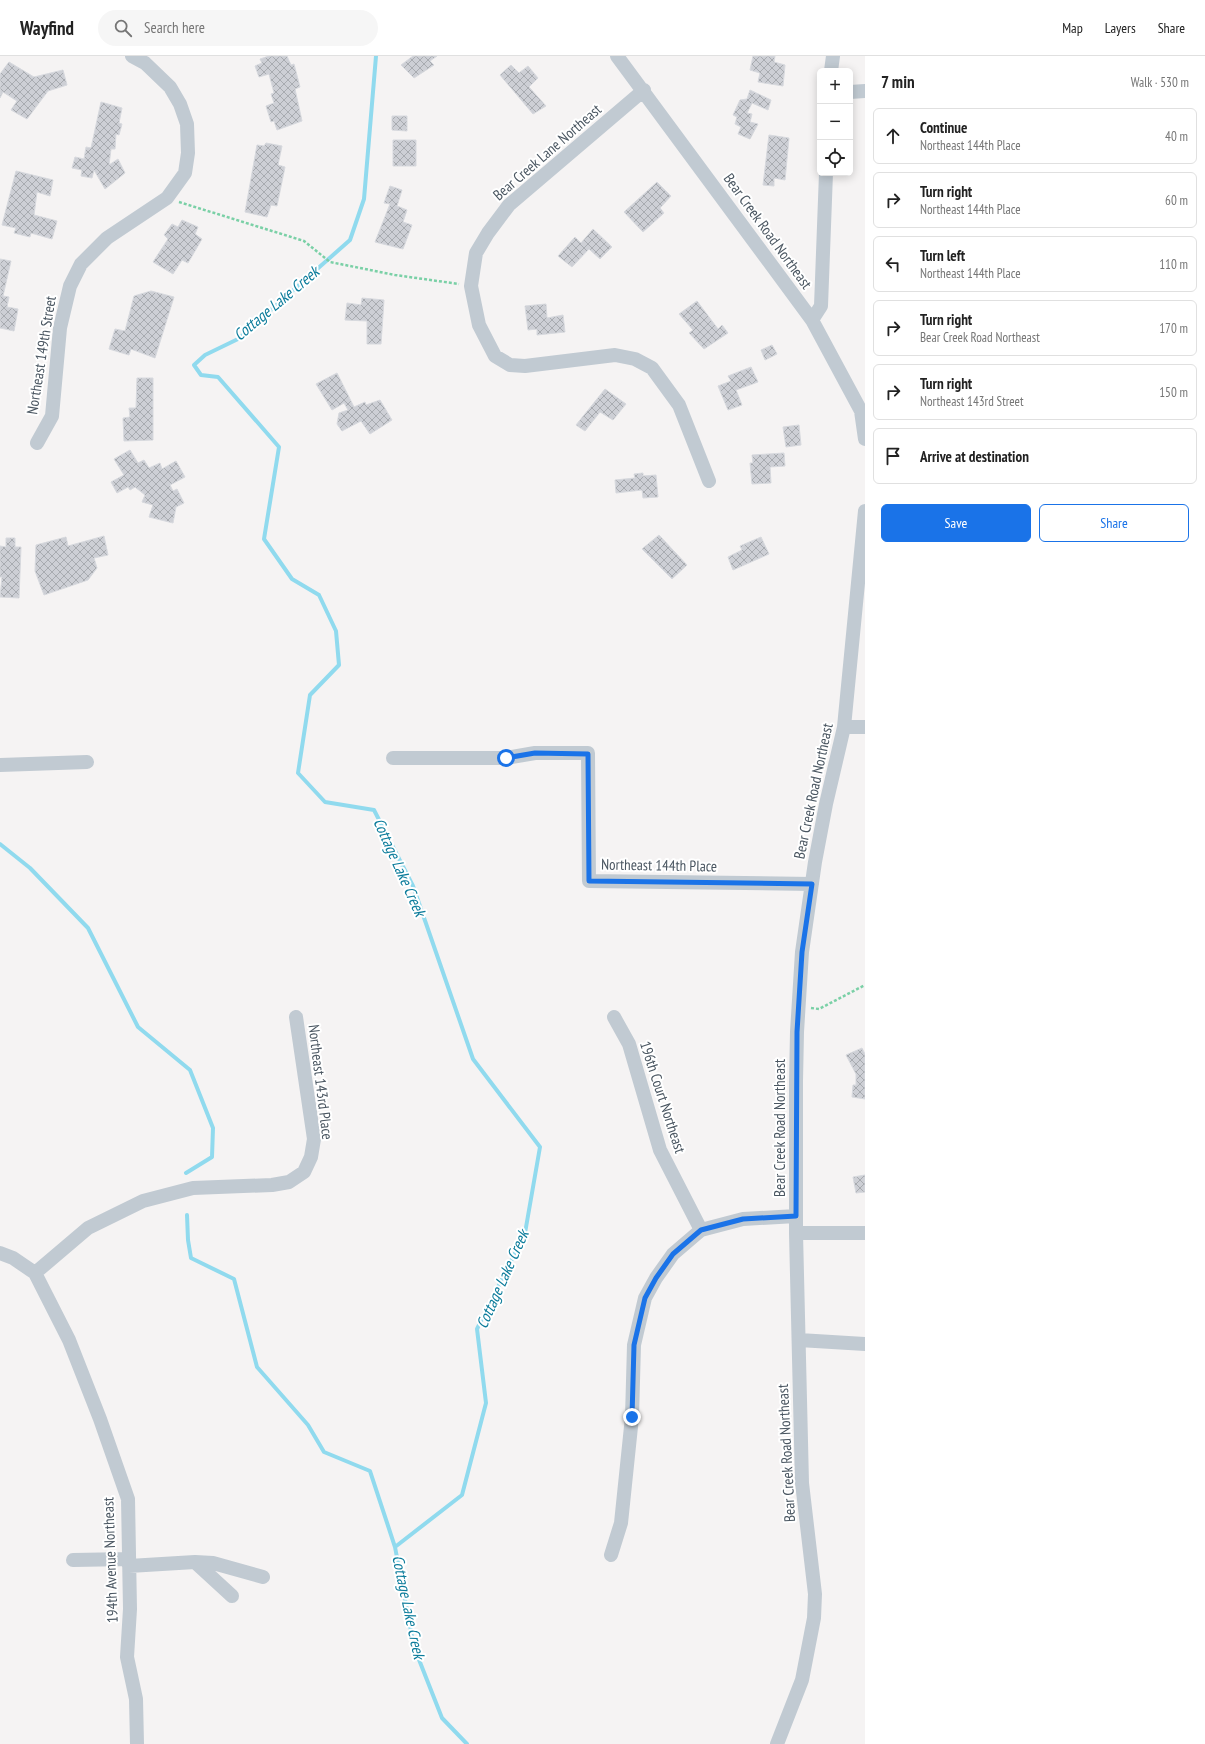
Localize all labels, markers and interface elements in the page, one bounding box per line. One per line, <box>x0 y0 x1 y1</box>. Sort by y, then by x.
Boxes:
search box <box>98 10 378 46</box>
text: Wayfind <box>20 16 74 40</box>
icon: search <box>112 17 134 39</box>
text: Search here <box>144 18 205 37</box>
text: Map <box>1062 19 1083 37</box>
text: Layers <box>1105 19 1136 37</box>
text: Share <box>1158 19 1185 37</box>
map controls <box>817 68 853 176</box>
button: + <box>817 68 853 104</box>
text: 7 min <box>881 71 915 93</box>
text: Walk · 530 m <box>1131 74 1189 91</box>
street label: Bear Creek Lane Northeast <box>489 100 605 204</box>
button: − <box>817 104 853 140</box>
text: Continue <box>920 118 967 137</box>
icon: ahead <box>882 125 904 147</box>
text: 40 m <box>1165 128 1188 145</box>
text: Northeast 144th Place <box>920 137 1021 154</box>
button: locate <box>817 140 853 176</box>
street label: Bear Creek Road Northeast <box>720 170 816 292</box>
text: Turn right <box>920 182 972 201</box>
icon: right <box>882 189 904 211</box>
text: 60 m <box>1165 192 1188 209</box>
text: Northeast 144th Place <box>920 201 1021 218</box>
text: Turn left <box>920 246 965 265</box>
icon: left <box>882 253 904 275</box>
text: 110 m <box>1159 256 1188 273</box>
water label: Cottage Lake Creek <box>229 260 324 345</box>
text: Northeast 144th Place <box>920 265 1021 282</box>
street label: Northeast 149th Street <box>22 294 60 416</box>
text: Turn right <box>920 310 972 329</box>
icon: right <box>882 317 904 339</box>
text: 170 m <box>1159 320 1188 337</box>
text: Bear Creek Road Northeast <box>920 329 1040 346</box>
text: Turn right <box>920 374 972 393</box>
icon: right <box>882 381 904 403</box>
text: 150 m <box>1159 384 1188 401</box>
text: Northeast 143rd Street <box>920 393 1023 410</box>
icon: arrive <box>882 445 904 467</box>
text: Arrive at destination <box>920 447 1029 466</box>
button: Save <box>881 504 1031 542</box>
button: Share <box>1039 504 1189 542</box>
street label: Bear Creek Road Northeast <box>789 721 837 861</box>
route start <box>497 749 515 767</box>
water label: Cottage Lake Creek <box>369 815 431 921</box>
street label: Northeast 144th Place <box>601 854 717 876</box>
street label: Northeast 143rd Place <box>305 1023 337 1141</box>
street label: 196th Court Northeast <box>636 1039 690 1155</box>
street label: Bear Creek Road Northeast <box>770 1059 789 1197</box>
water label: Cottage Lake Creek <box>471 1225 533 1331</box>
street label: Bear Creek Road Northeast <box>773 1384 799 1522</box>
route end <box>623 1408 641 1426</box>
street label: 194th Avenue Northeast <box>98 1497 122 1623</box>
water label: Cottage Lake Creek <box>388 1553 430 1662</box>

